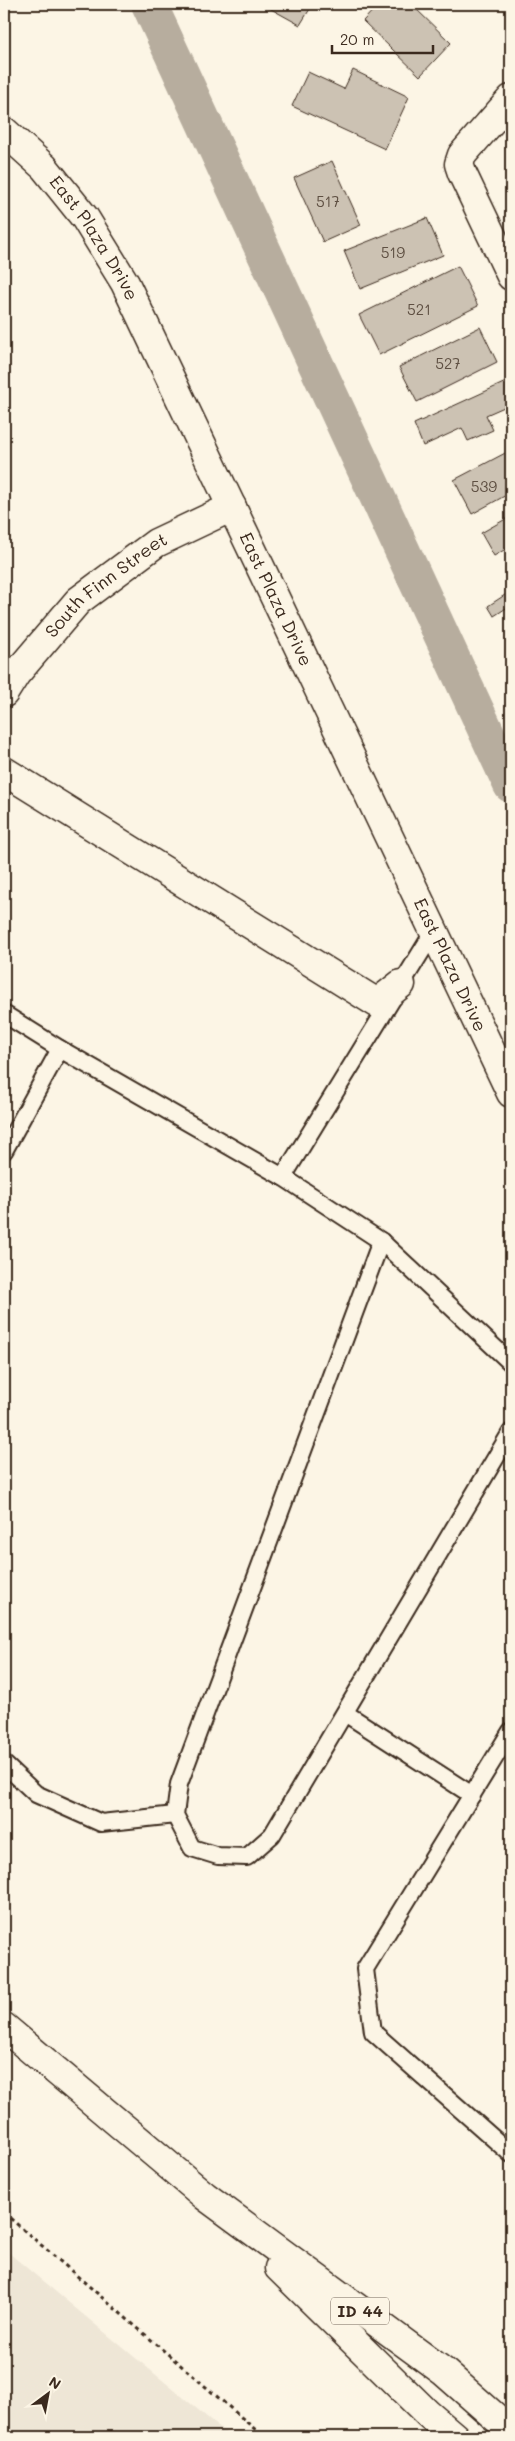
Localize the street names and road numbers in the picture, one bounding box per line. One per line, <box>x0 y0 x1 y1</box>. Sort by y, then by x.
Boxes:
street label: East Plaza Drive <box>45 170 145 304</box>
street label: South Finn Street <box>39 526 171 642</box>
street label: East Plaza Drive <box>235 528 319 670</box>
street label: East Plaza Drive <box>409 894 493 1035</box>
road number: ID 44 <box>331 2298 389 2324</box>

